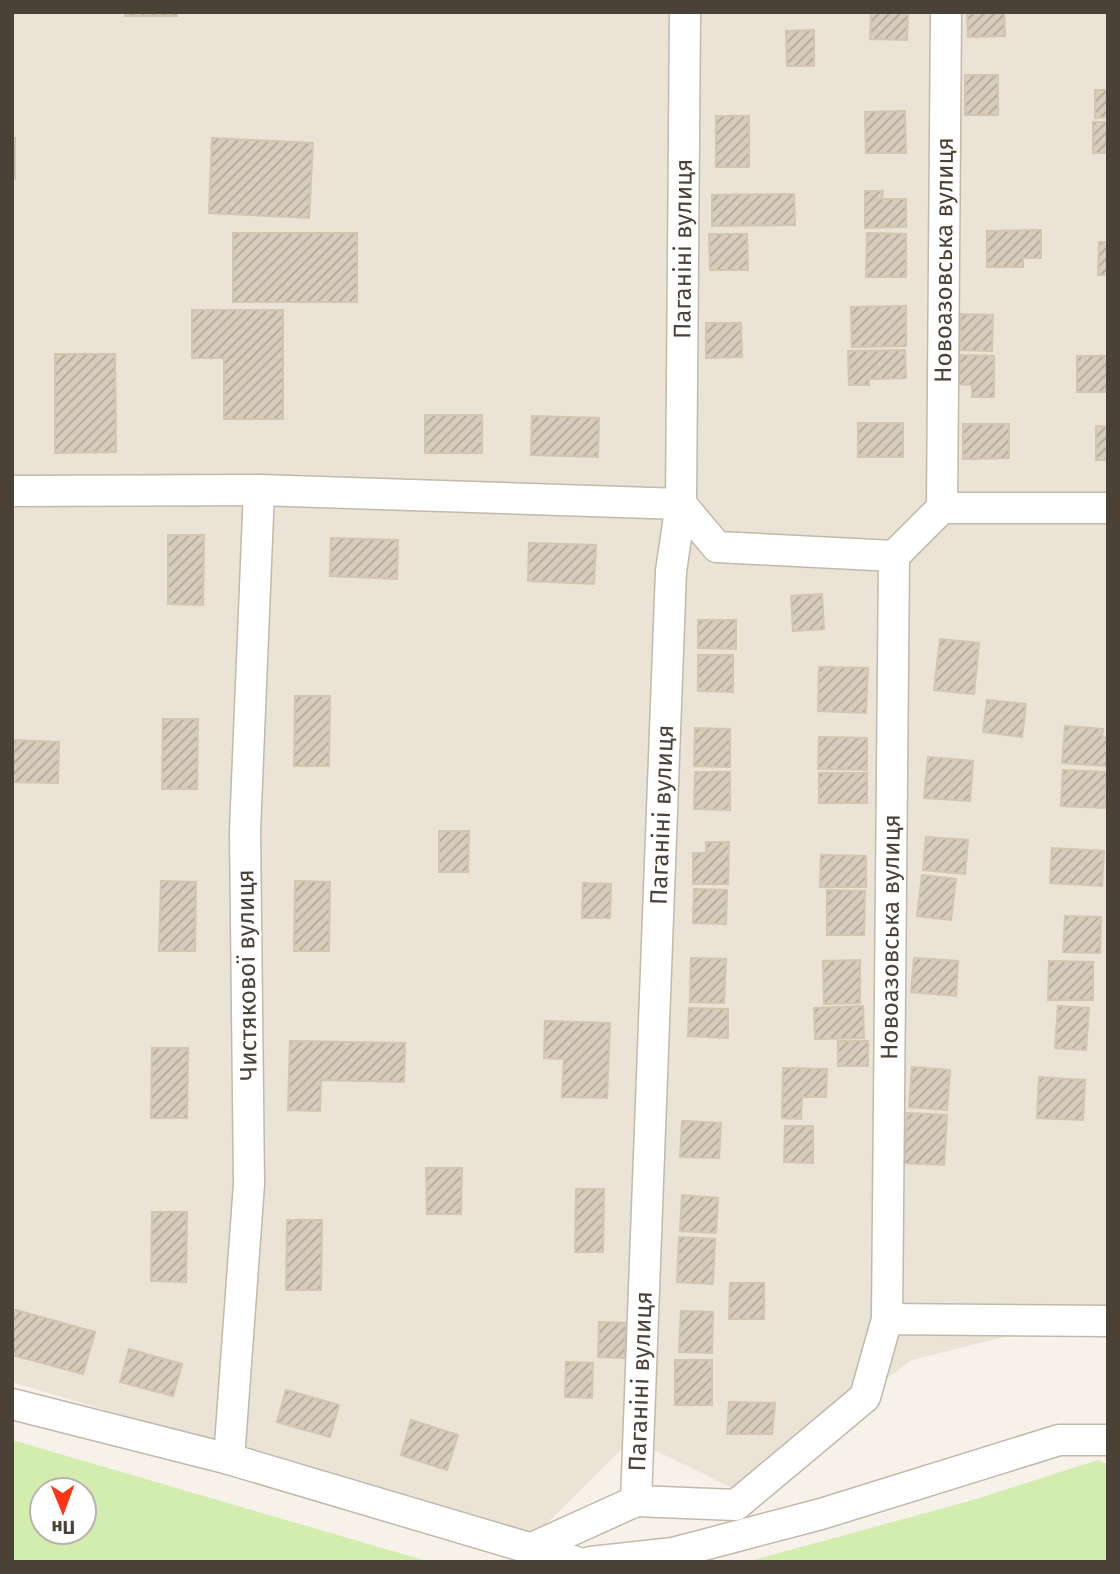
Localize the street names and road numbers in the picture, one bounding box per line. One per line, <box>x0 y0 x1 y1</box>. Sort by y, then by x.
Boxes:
street label: Новоазовська вулиця <box>929 137 959 383</box>
street label: Паганіні вулиця <box>668 158 698 339</box>
street label: Паганіні вулиця <box>644 724 679 905</box>
street label: Новоазовська вулиця <box>875 814 906 1060</box>
street label: Чистякової вулиця <box>231 869 263 1081</box>
street label: Паганіні вулиця <box>623 1291 658 1472</box>

